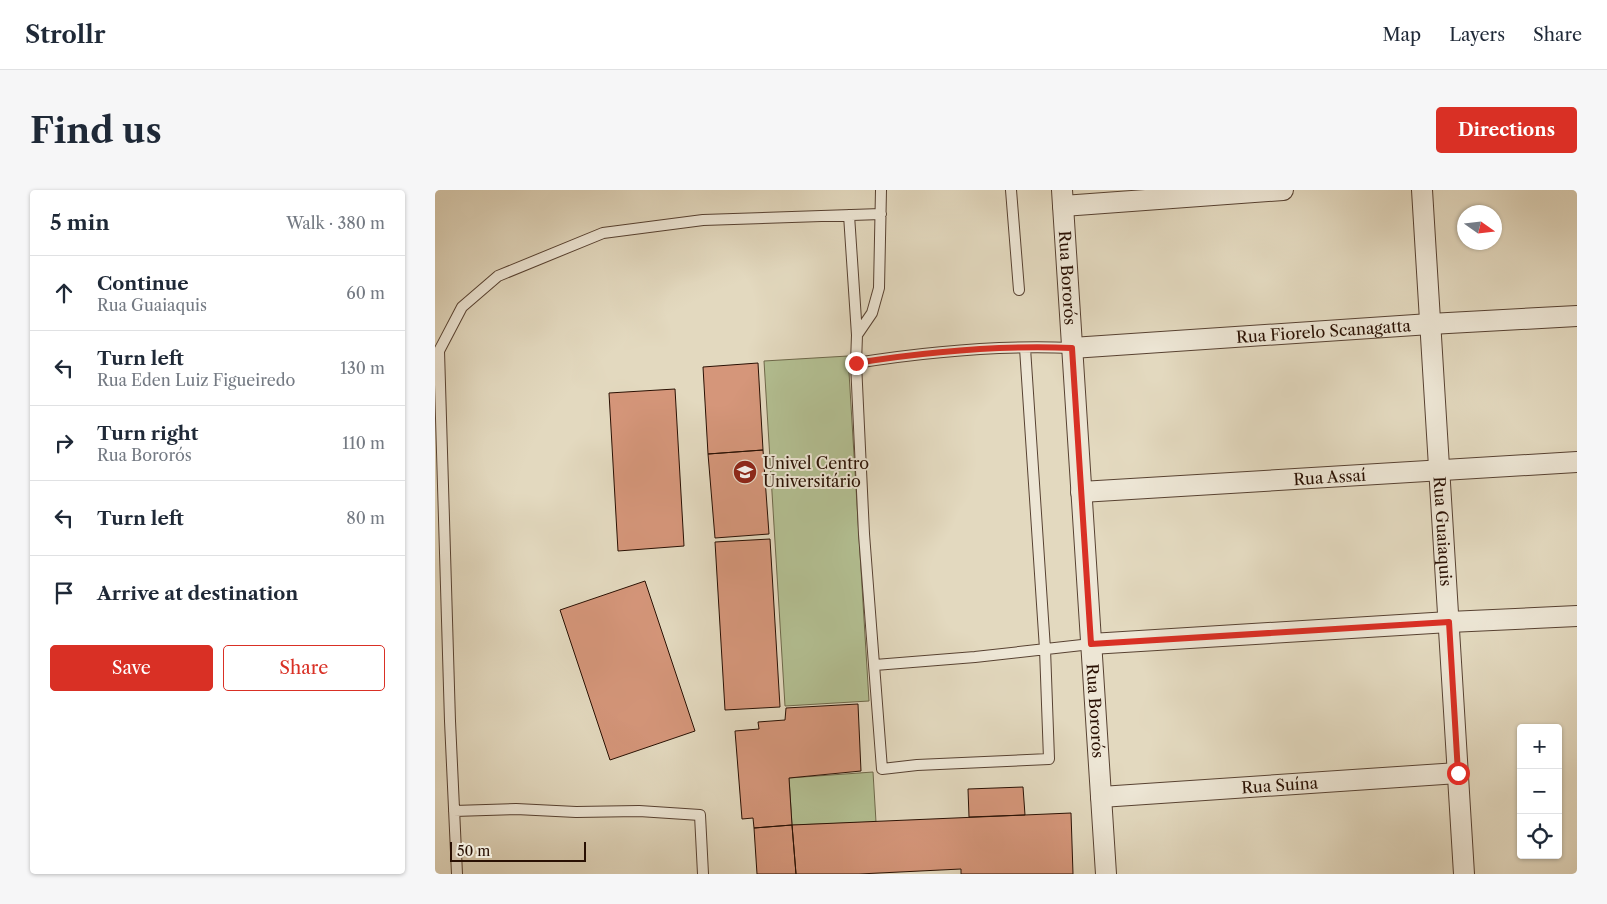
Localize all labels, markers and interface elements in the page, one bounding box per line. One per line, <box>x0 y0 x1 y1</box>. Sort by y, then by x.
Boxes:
text: Strollr <box>25 20 105 49</box>
text: Map <box>1383 24 1421 46</box>
text: Layers <box>1449 24 1505 46</box>
text: Share <box>1533 24 1582 46</box>
button: Directions <box>1436 107 1577 153</box>
text: Find us <box>30 109 162 152</box>
north arrow <box>1457 205 1502 250</box>
text: 5 min <box>50 210 110 235</box>
text: Walk · 380 m <box>286 213 385 233</box>
street label: Rua Bororós <box>1055 230 1081 326</box>
text: Continue <box>97 272 189 295</box>
icon: ahead <box>50 279 78 307</box>
text: 60 m <box>346 283 385 303</box>
text: Rua Guaiaquis <box>97 295 207 315</box>
street label: Rua Fiorelo Scanagatta <box>1235 315 1412 347</box>
text: Turn left <box>97 347 184 370</box>
route end <box>845 352 868 375</box>
icon: left <box>50 354 78 382</box>
text: 130 m <box>340 358 385 378</box>
text: Rua Eden Luiz Figueiredo <box>97 370 295 390</box>
text: Turn right <box>97 422 198 445</box>
icon: right <box>50 429 78 457</box>
text: 110 m <box>342 433 385 453</box>
text: Rua Bororós <box>97 445 192 465</box>
place label: Univel Centro Universitário <box>763 453 869 491</box>
school or university icon: Univel Centro Universitário <box>732 459 758 485</box>
street label: Rua Assaí <box>1293 465 1366 489</box>
street label: Rua Guaiaquis <box>1430 476 1456 587</box>
icon: left <box>50 504 78 532</box>
text: Turn left <box>97 507 184 530</box>
text: 80 m <box>346 508 385 528</box>
icon: arrive <box>50 579 78 607</box>
text: Arrive at destination <box>97 582 298 605</box>
button: Save <box>50 645 213 691</box>
button: Share <box>223 645 385 691</box>
street label: Rua Bororós <box>1082 663 1109 759</box>
map controls <box>1517 724 1562 859</box>
button: + <box>1517 724 1562 769</box>
route start <box>1447 762 1470 785</box>
button: − <box>1517 769 1562 814</box>
street label: Rua Suína <box>1241 772 1319 798</box>
button: locate <box>1517 814 1562 859</box>
scale bar <box>450 839 586 862</box>
text: 50 m <box>457 842 490 860</box>

